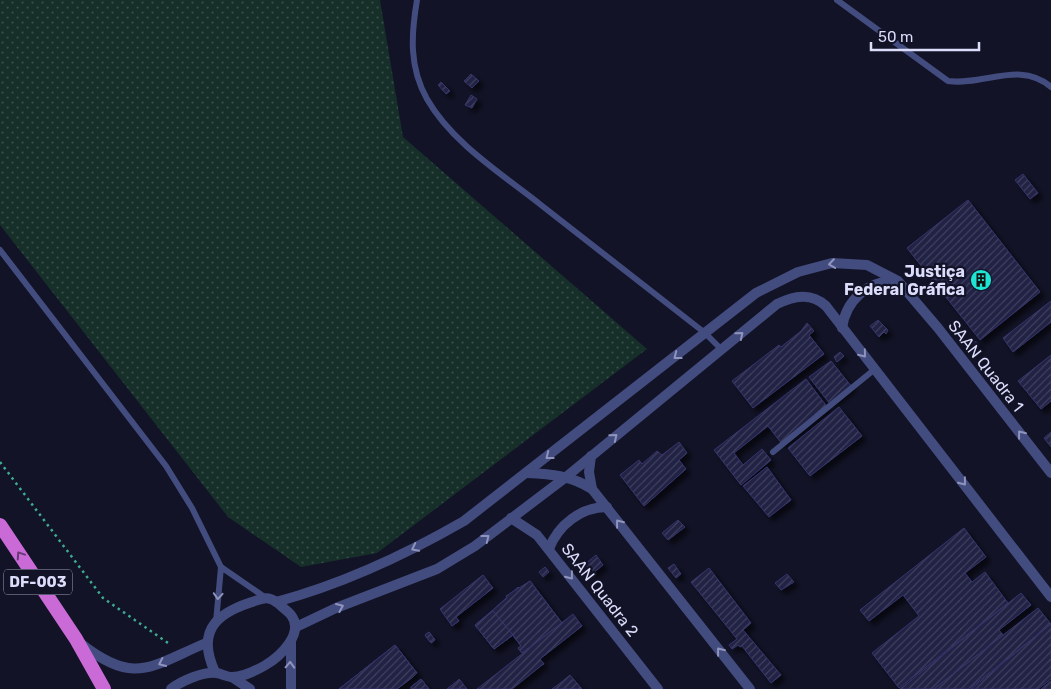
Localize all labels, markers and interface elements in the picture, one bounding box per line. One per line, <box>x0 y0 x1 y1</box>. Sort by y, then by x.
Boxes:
scale bar <box>871 20 978 52</box>
text: 50 m <box>878 28 913 46</box>
one-way arrow <box>827 258 835 269</box>
place label: Justiça Federal Gráfica <box>844 262 965 299</box>
building icon: Justiça Federal Gráfica <box>969 268 993 292</box>
street label: SAAN Quadra 1 <box>944 317 1028 415</box>
one-way arrow <box>734 332 743 340</box>
one-way arrow <box>858 348 866 357</box>
one-way arrow <box>673 351 682 360</box>
one-way arrow <box>1018 430 1027 440</box>
one-way arrow <box>608 435 617 443</box>
one-way arrow <box>546 451 555 459</box>
one-way arrow <box>957 476 965 485</box>
one-way arrow <box>617 520 625 529</box>
one-way arrow <box>480 535 489 543</box>
street label: SAAN Quadra 2 <box>558 540 642 640</box>
one-way arrow <box>411 542 420 552</box>
one-way arrow <box>17 551 26 561</box>
road number: DF-003 <box>4 570 72 594</box>
one-way arrow <box>564 570 572 579</box>
one-way arrow <box>213 592 224 600</box>
one-way arrow <box>335 602 344 613</box>
one-way arrow <box>717 648 725 657</box>
one-way arrow <box>158 657 167 667</box>
one-way arrow <box>284 661 295 669</box>

